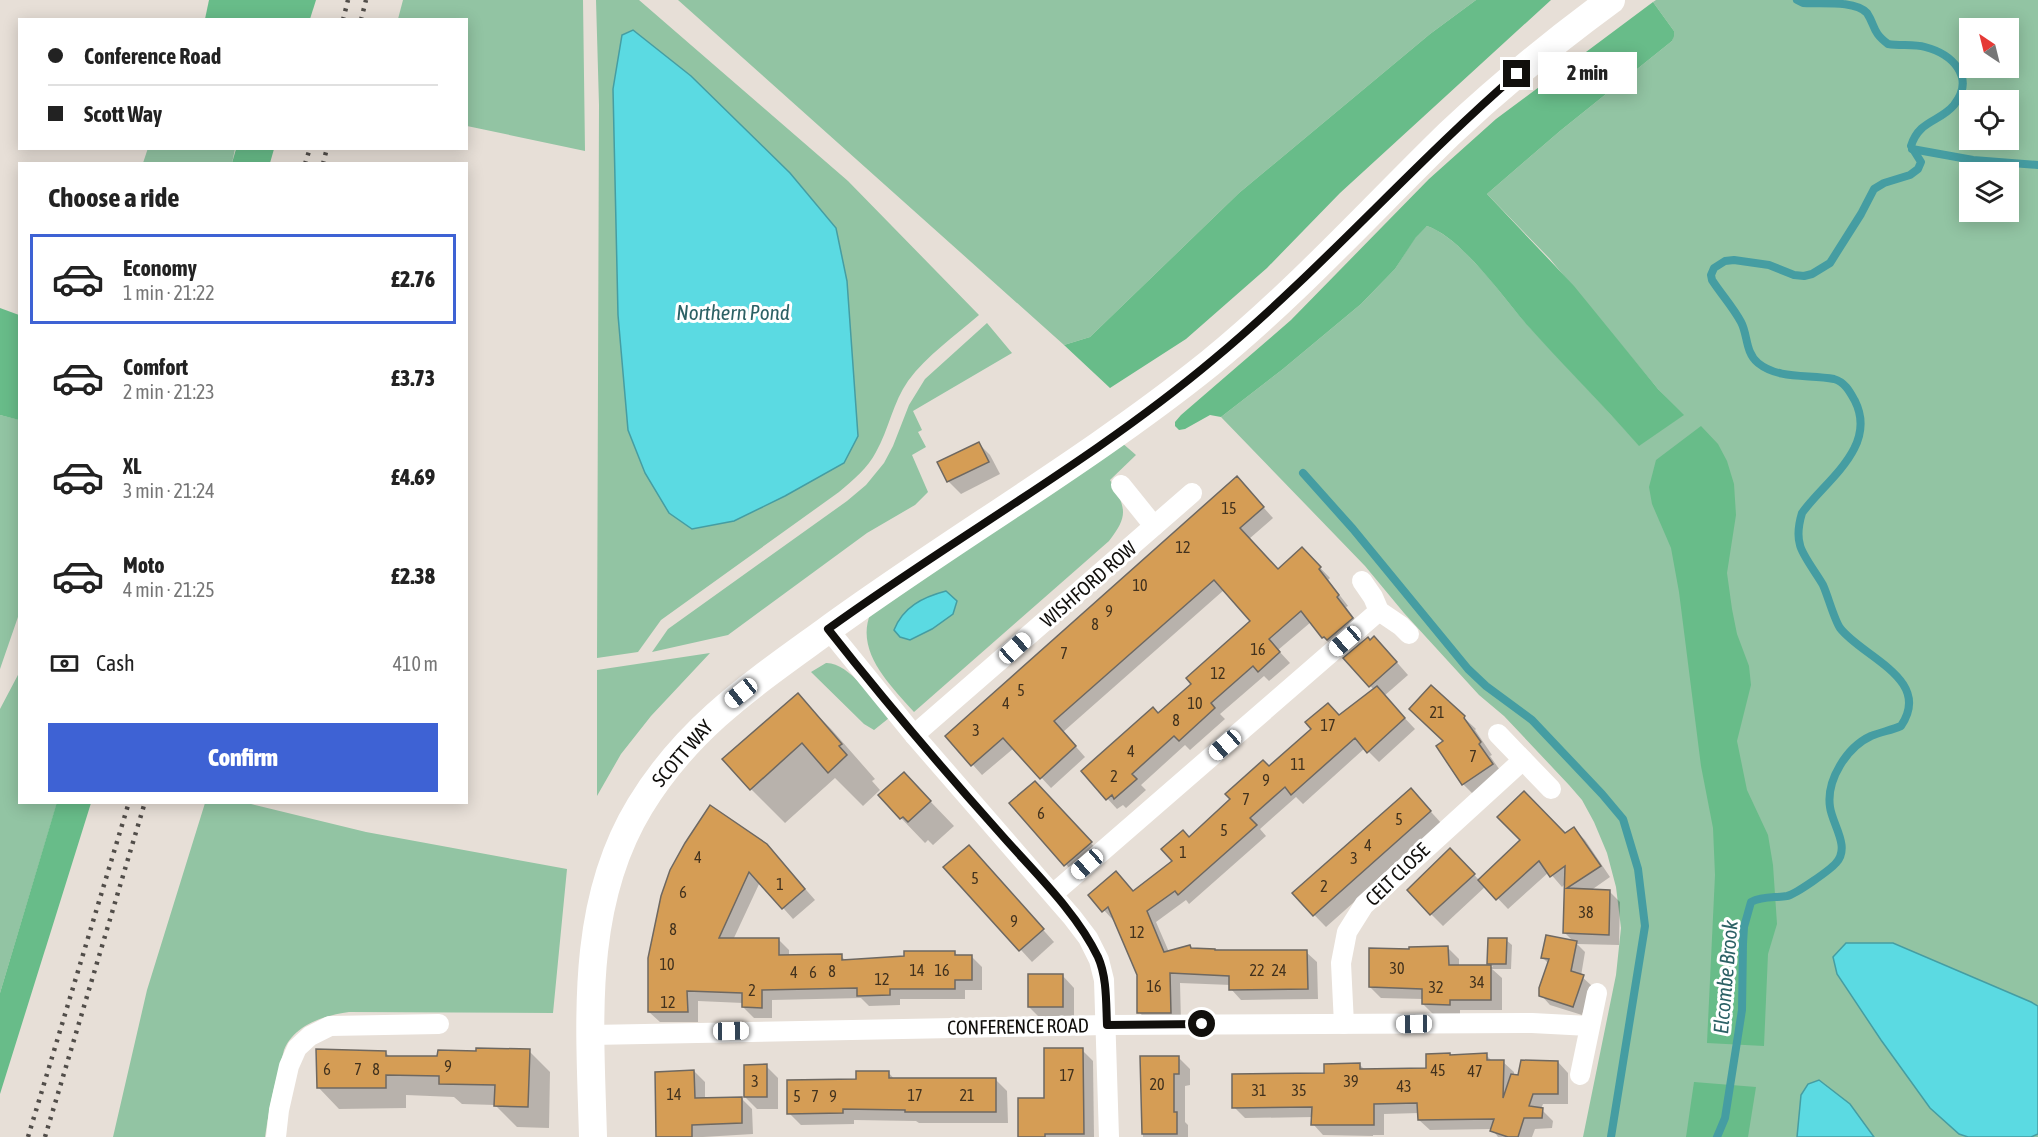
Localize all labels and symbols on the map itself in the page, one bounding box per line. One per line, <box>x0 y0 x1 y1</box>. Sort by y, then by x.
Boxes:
north arrow <box>1959 18 2019 78</box>
callout: 2 min <box>1538 53 1637 95</box>
route end <box>1503 60 1530 87</box>
water label: Northern Pond <box>676 300 790 324</box>
house number: 15 <box>1221 499 1237 517</box>
street label: WISHFORD ROW <box>1036 536 1141 632</box>
house number: 12 <box>1175 538 1191 556</box>
house number: 10 <box>1132 576 1148 594</box>
house number: 9 <box>1105 602 1113 620</box>
house number: 8 <box>1091 615 1099 633</box>
car <box>1326 622 1364 660</box>
car <box>996 629 1034 667</box>
house number: 16 <box>1250 640 1266 658</box>
house number: 7 <box>1060 644 1068 662</box>
house number: 12 <box>1210 664 1226 682</box>
car <box>721 675 761 711</box>
house number: 5 <box>1017 681 1025 699</box>
house number: 4 <box>1002 694 1010 712</box>
house number: 10 <box>1187 694 1203 712</box>
house number: 21 <box>1429 703 1445 721</box>
house number: 8 <box>1172 711 1180 729</box>
street label: SCOTT WAY <box>647 715 717 791</box>
house number: 17 <box>1320 716 1336 734</box>
house number: 3 <box>972 721 980 739</box>
car <box>1206 726 1244 764</box>
house number: 4 <box>1127 742 1135 760</box>
house number: 7 <box>1469 747 1477 765</box>
house number: 11 <box>1290 755 1306 773</box>
house number: 2 <box>1110 767 1118 785</box>
house number: 9 <box>1262 771 1270 789</box>
house number: 7 <box>1242 790 1250 808</box>
house number: 6 <box>1037 804 1045 822</box>
house number: 5 <box>1395 810 1403 828</box>
house number: 5 <box>1220 821 1228 839</box>
house number: 4 <box>1364 836 1372 854</box>
street label: CELT CLOSE <box>1360 838 1434 910</box>
house number: 1 <box>1179 843 1187 861</box>
car <box>1068 845 1106 883</box>
house number: 4 <box>694 848 702 866</box>
house number: 3 <box>1350 849 1358 867</box>
house number: 5 <box>971 869 979 887</box>
house number: 1 <box>776 875 784 893</box>
house number: 2 <box>1320 877 1328 895</box>
house number: 6 <box>679 883 687 901</box>
house number: 38 <box>1578 903 1594 921</box>
house number: 9 <box>1010 912 1018 930</box>
water label: Elcombe Brook <box>1708 919 1742 1035</box>
house number: 8 <box>669 920 677 938</box>
house number: 12 <box>1129 923 1145 941</box>
house number: 10 <box>659 955 675 973</box>
house number: 30 <box>1389 959 1405 977</box>
house number: 14 <box>909 961 925 979</box>
house number: 16 <box>934 961 950 979</box>
house number: 22 <box>1249 961 1265 979</box>
house number: 24 <box>1271 961 1287 979</box>
house number: 8 <box>828 962 836 980</box>
house number: 4 <box>790 963 798 981</box>
house number: 6 <box>809 963 817 981</box>
house number: 12 <box>874 970 890 988</box>
house number: 34 <box>1469 973 1485 991</box>
house number: 16 <box>1146 977 1162 995</box>
house number: 32 <box>1428 978 1444 996</box>
house number: 2 <box>748 981 756 999</box>
house number: 12 <box>660 993 676 1011</box>
route start <box>1188 1010 1215 1037</box>
street label: CONFERENCE ROAD <box>947 1013 1089 1039</box>
car <box>1396 1015 1432 1033</box>
car <box>713 1022 749 1040</box>
house number: 9 <box>444 1057 452 1075</box>
house number: 6 <box>323 1060 331 1078</box>
house number: 7 <box>354 1060 362 1078</box>
house number: 8 <box>372 1060 380 1078</box>
house number: 45 <box>1430 1061 1446 1079</box>
house number: 47 <box>1467 1062 1483 1080</box>
house number: 17 <box>1059 1066 1075 1084</box>
house number: 3 <box>751 1072 759 1090</box>
house number: 39 <box>1343 1072 1359 1090</box>
house number: 20 <box>1149 1075 1165 1093</box>
house number: 43 <box>1396 1077 1412 1095</box>
house number: 31 <box>1251 1081 1267 1099</box>
house number: 35 <box>1291 1081 1307 1099</box>
house number: 14 <box>666 1085 682 1103</box>
house number: 17 <box>907 1086 923 1104</box>
house number: 21 <box>959 1086 975 1104</box>
house number: 5 <box>793 1087 801 1105</box>
house number: 7 <box>811 1087 819 1105</box>
house number: 9 <box>829 1087 837 1105</box>

